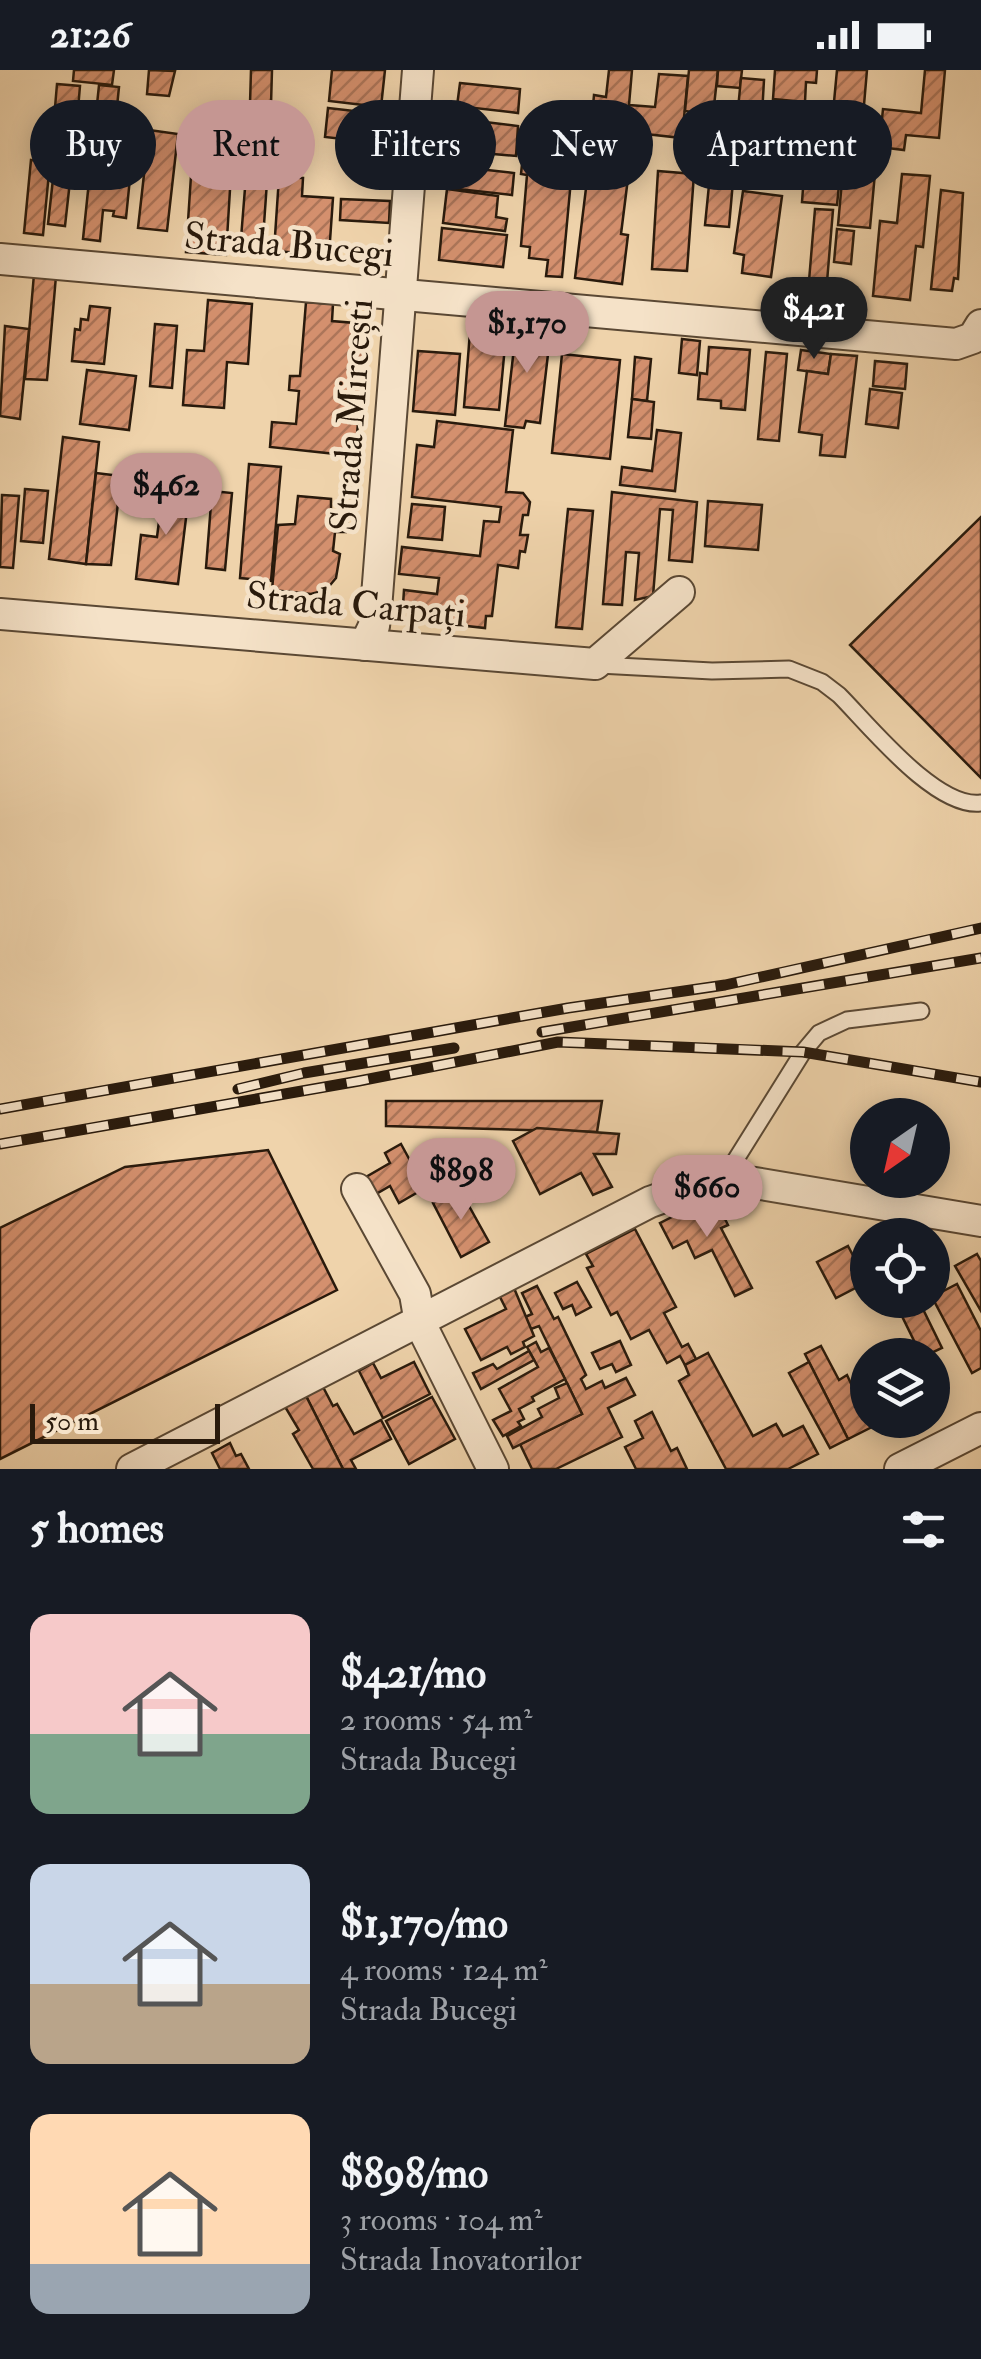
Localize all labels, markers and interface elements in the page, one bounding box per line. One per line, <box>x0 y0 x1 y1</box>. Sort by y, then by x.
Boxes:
text: 21:26 <box>50 11 131 59</box>
chip: Buy <box>30 100 156 190</box>
chip: Rent <box>176 100 315 190</box>
chip: Filters <box>335 100 496 190</box>
chip: New <box>516 100 653 190</box>
chip: Apartment <box>673 100 892 190</box>
street label: Strada Bucegi <box>182 212 396 278</box>
pin: $421 <box>755 277 873 362</box>
text: $421 <box>782 289 846 329</box>
pin: $1,170 <box>446 291 608 376</box>
street label: Strada Mircești <box>320 297 384 533</box>
text: $1,170 <box>487 303 567 343</box>
pin: $462 <box>107 453 225 538</box>
text: $462 <box>132 465 200 505</box>
street label: Strada Carpați <box>244 571 468 639</box>
north arrow <box>850 1098 950 1198</box>
map controls <box>850 1098 950 1438</box>
pin: $898 <box>402 1138 520 1223</box>
text: $898 <box>429 1150 493 1190</box>
pin: $660 <box>648 1155 766 1240</box>
text: $660 <box>674 1167 740 1207</box>
button: locate <box>850 1218 950 1318</box>
button: layers <box>850 1338 950 1438</box>
scale bar <box>30 1399 220 1444</box>
text: 50 m <box>45 1404 99 1439</box>
icon: filters <box>896 1502 951 1557</box>
text: 5 homes <box>30 1503 164 1555</box>
text: $421/mo <box>340 1648 486 1700</box>
icon: home <box>110 1654 230 1774</box>
text: 2 rooms · 54 m² <box>340 1700 532 1740</box>
text: Strada Bucegi <box>340 1740 517 1780</box>
text: $1,170/mo <box>340 1898 508 1950</box>
icon: home <box>110 1904 230 2024</box>
text: 4 rooms · 124 m² <box>340 1950 548 1990</box>
text: Strada Bucegi <box>340 1990 517 2030</box>
text: $898/mo <box>340 2148 488 2200</box>
icon: home <box>110 2154 230 2274</box>
text: 3 rooms · 104 m² <box>340 2200 543 2240</box>
text: Strada Inovatorilor <box>340 2240 582 2280</box>

